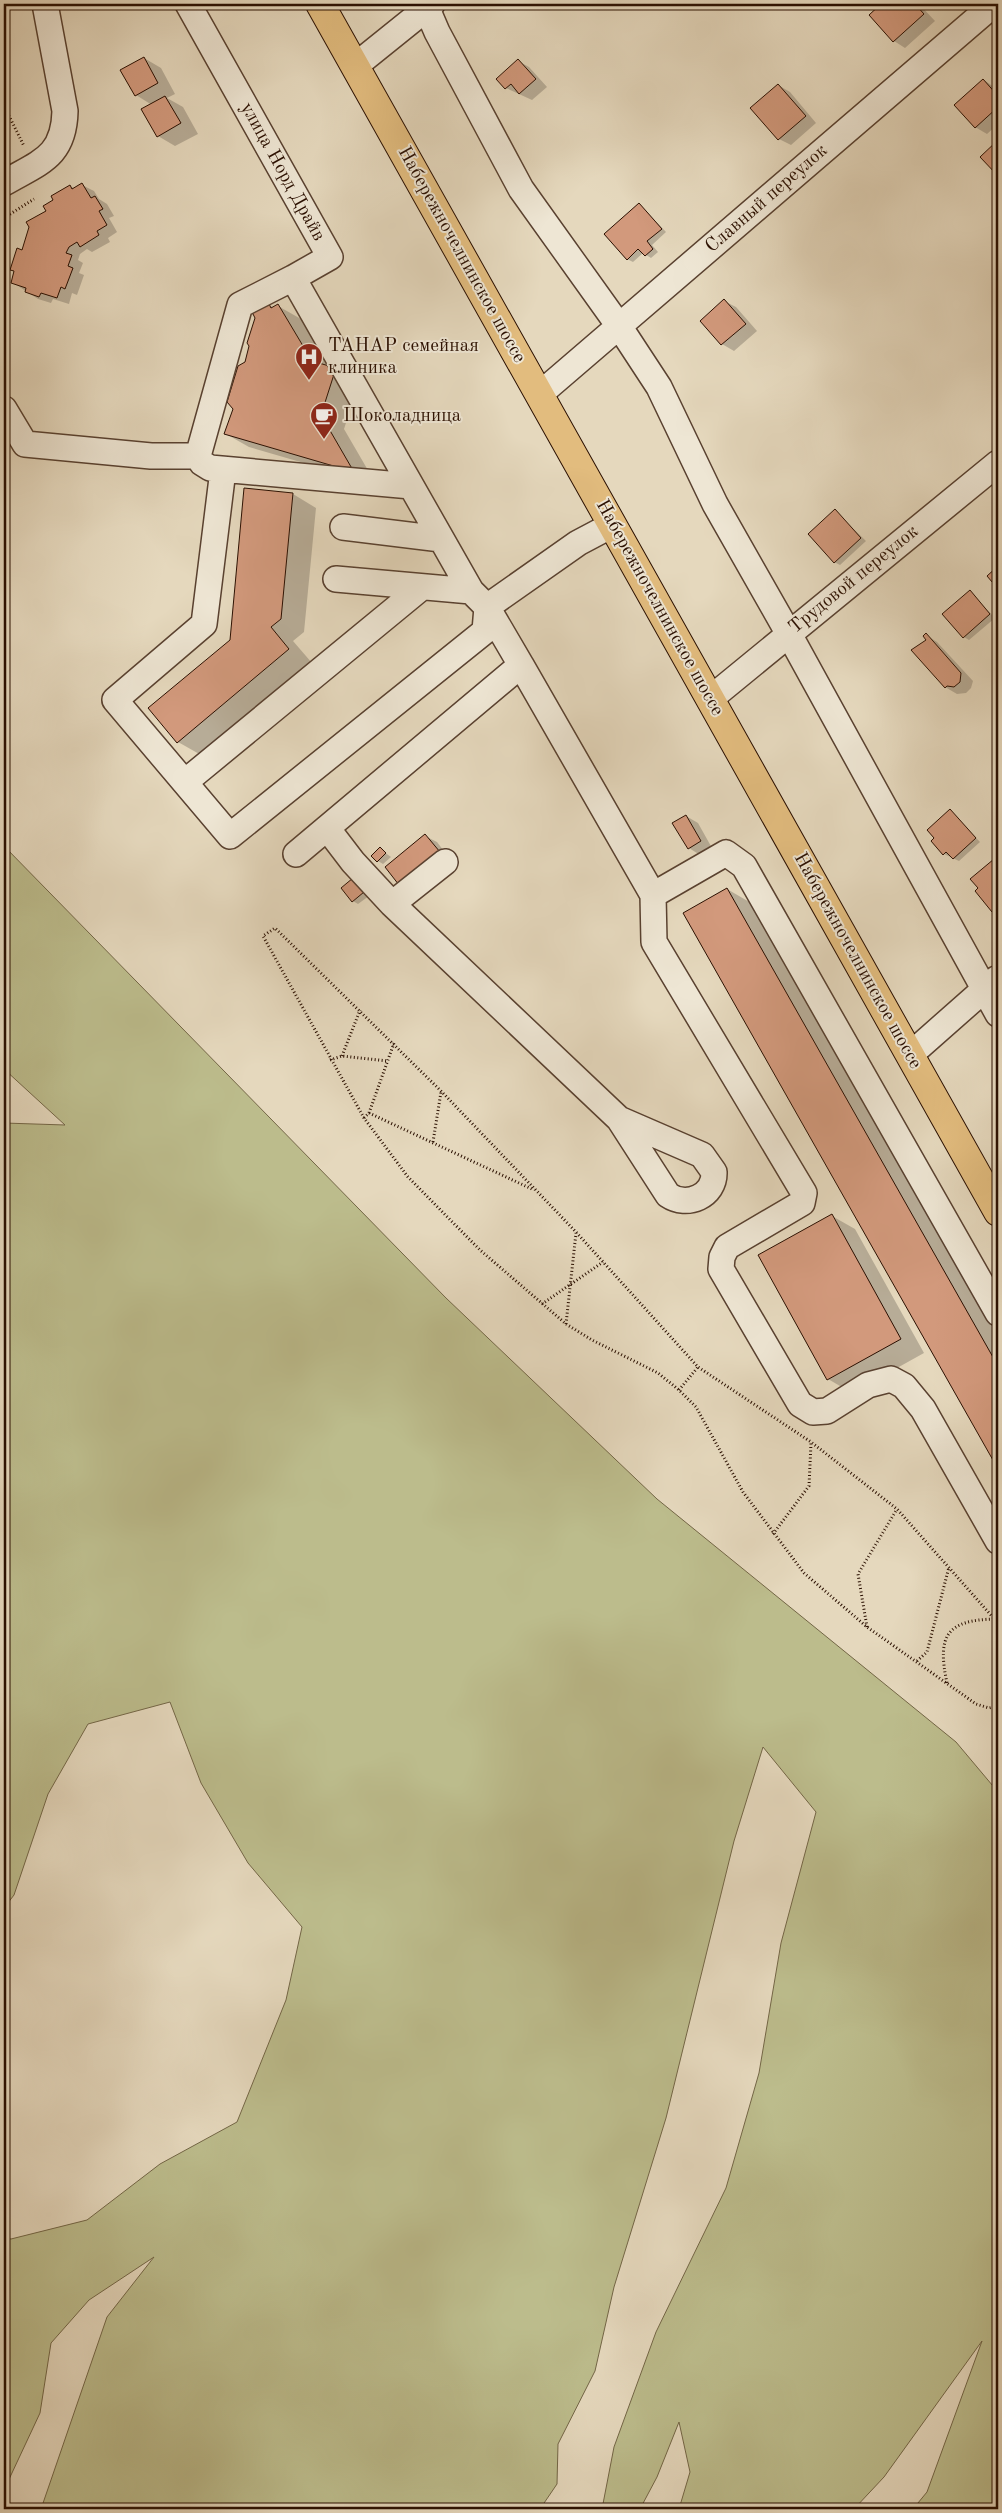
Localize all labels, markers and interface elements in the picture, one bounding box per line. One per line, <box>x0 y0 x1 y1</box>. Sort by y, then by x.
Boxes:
street label: улица Норд Драйв <box>236 100 328 244</box>
street label: Славный переулок <box>702 141 832 257</box>
street label: Набережночелнинское шоссе <box>394 144 528 366</box>
place label: ТАНАР семейная клиника <box>328 337 479 378</box>
hospital icon: ТАНАР семейная клиника <box>294 342 324 381</box>
cafe icon: Шоколадница <box>309 401 339 440</box>
place label: Шоколадница <box>343 407 462 426</box>
street label: Набережночелнинское шоссе <box>592 497 726 719</box>
street label: Трудовой переулок <box>786 522 923 638</box>
street label: Набережночелнинское шоссе <box>790 850 924 1072</box>

